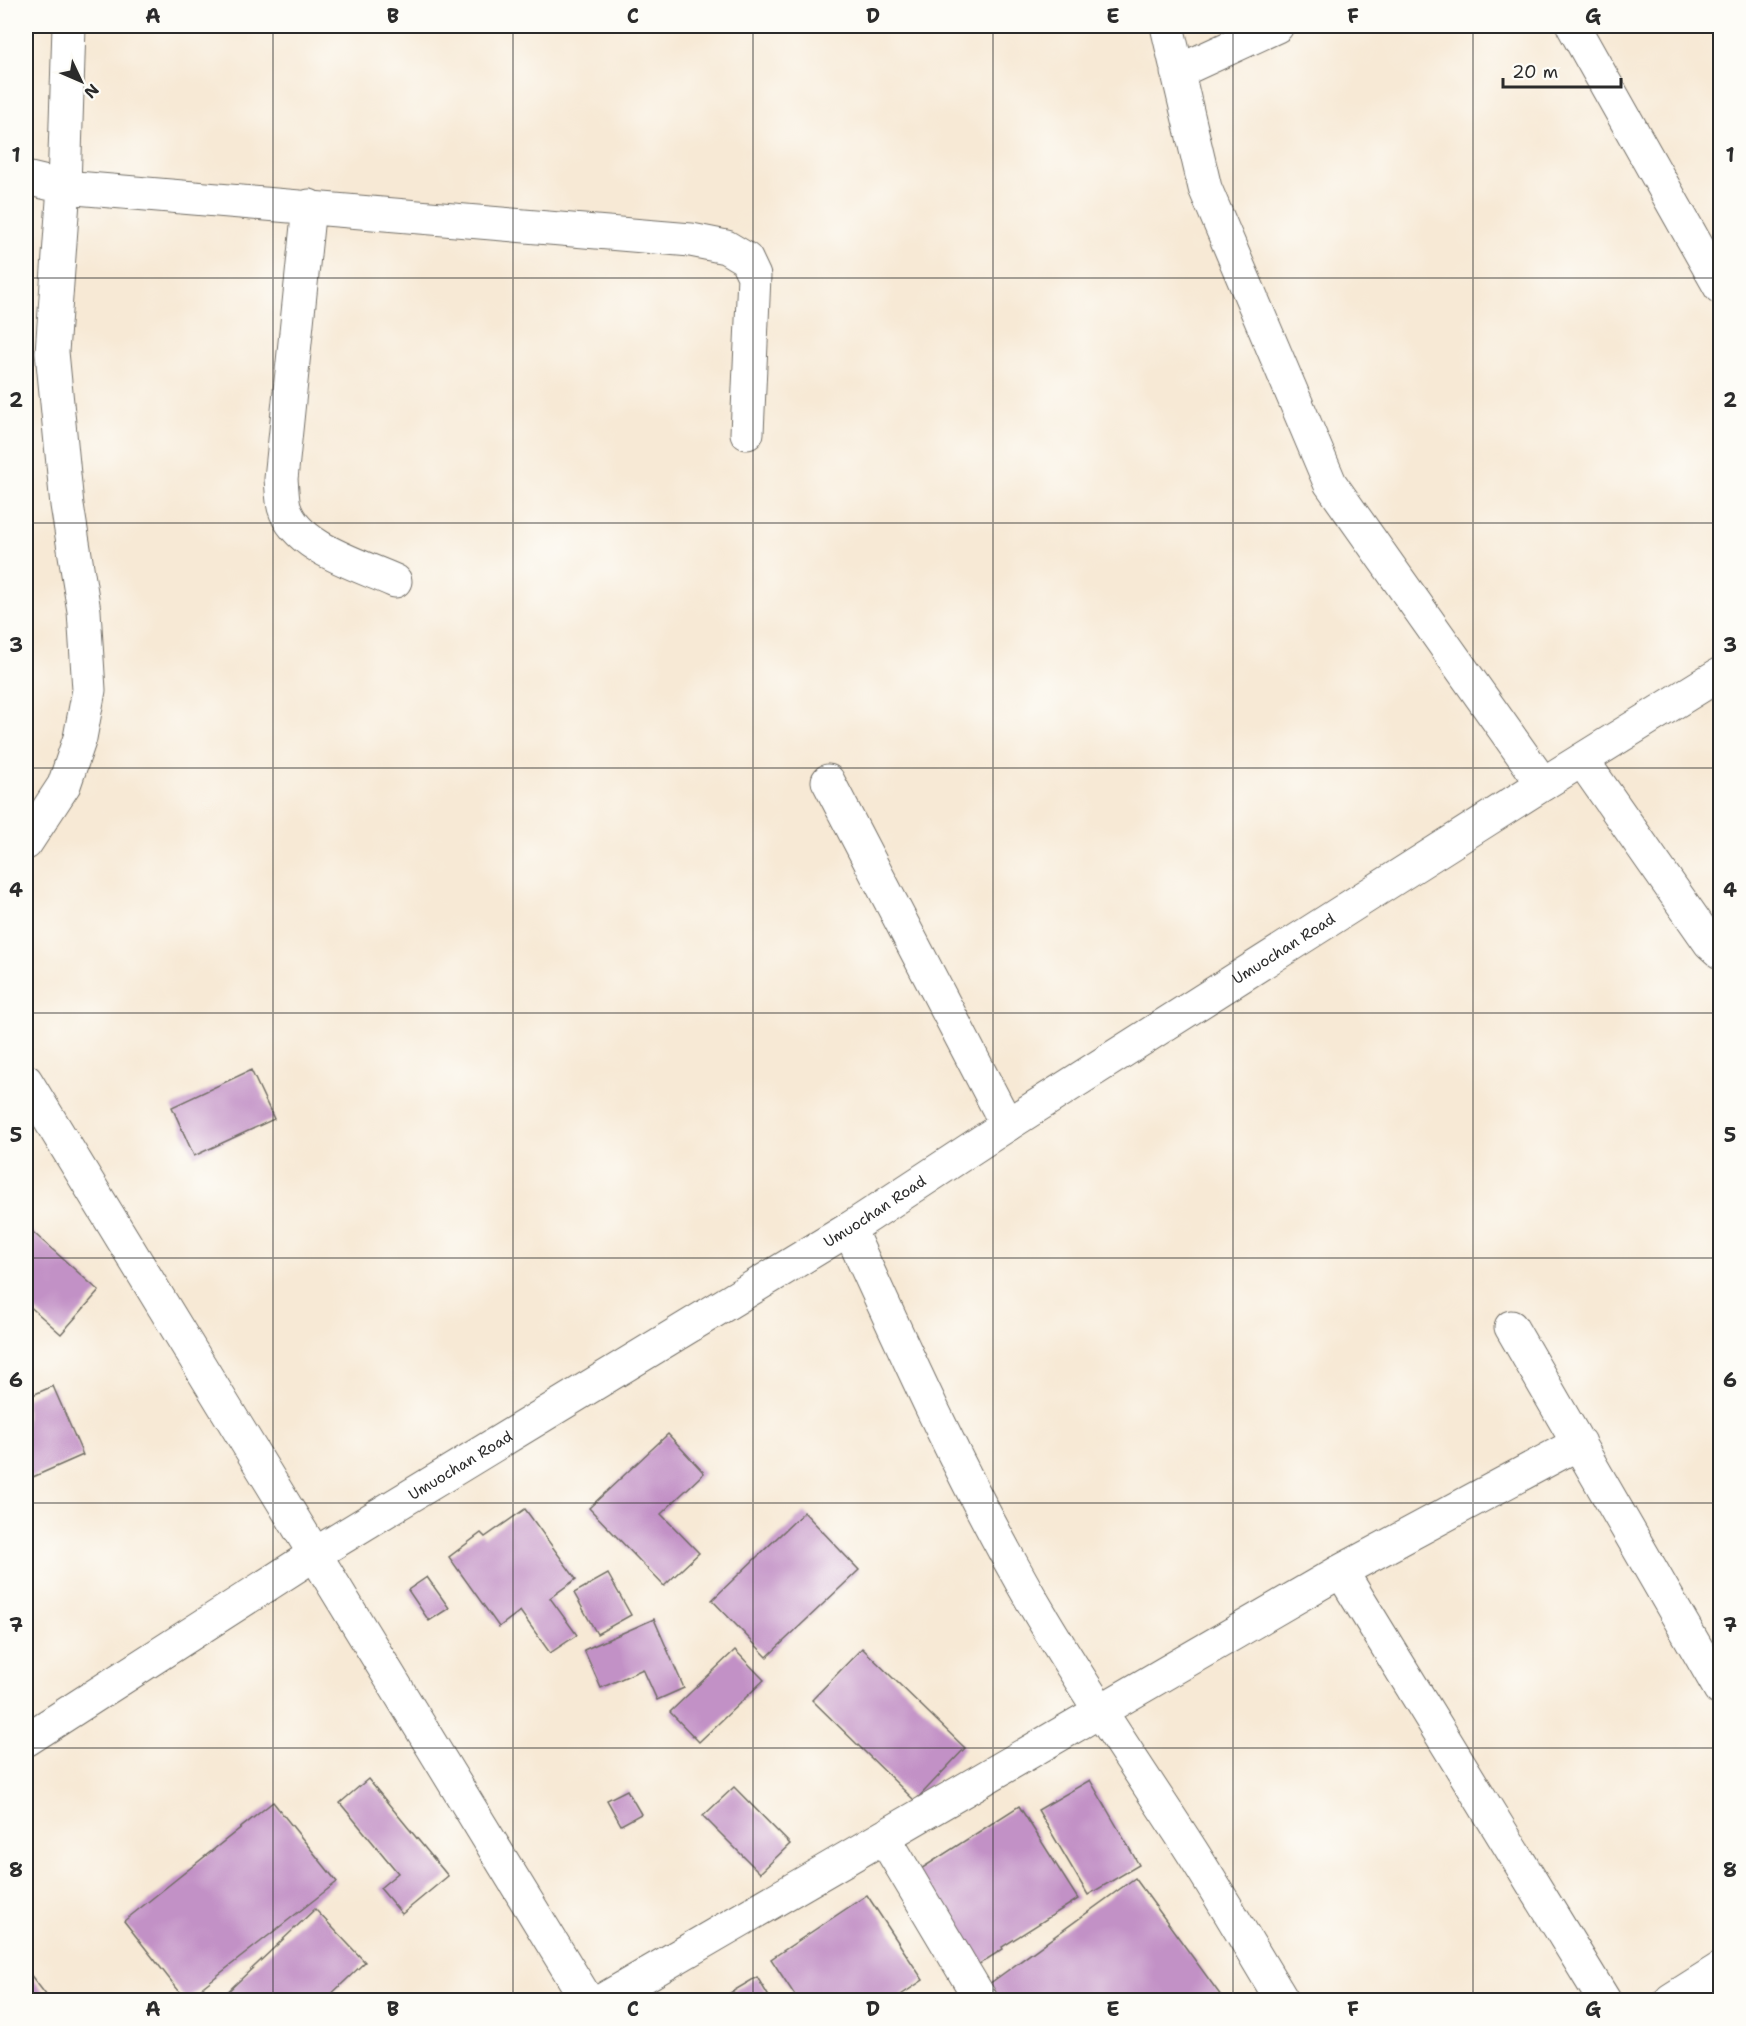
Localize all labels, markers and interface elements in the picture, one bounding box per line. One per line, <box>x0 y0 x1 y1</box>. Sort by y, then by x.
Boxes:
text: A <box>145 3 161 29</box>
text: B <box>387 3 399 29</box>
text: C <box>627 3 639 29</box>
text: D <box>866 3 880 29</box>
text: E <box>1106 3 1120 29</box>
text: F <box>1347 3 1359 29</box>
text: G <box>1585 3 1601 29</box>
north arrow <box>51 51 111 111</box>
scale bar <box>1503 51 1622 89</box>
text: 20 m <box>1512 60 1558 84</box>
text: N <box>79 79 103 103</box>
text: 1 <box>11 142 21 168</box>
text: 1 <box>1725 142 1735 168</box>
text: 2 <box>9 387 23 413</box>
text: 2 <box>1723 387 1737 413</box>
text: 3 <box>9 632 23 658</box>
text: 3 <box>1723 632 1737 658</box>
text: 4 <box>9 877 23 903</box>
text: 4 <box>1723 877 1737 903</box>
street label: Umuochan Road <box>1229 908 1339 989</box>
text: 5 <box>10 1122 22 1148</box>
text: 5 <box>1724 1122 1736 1148</box>
street label: Umuochan Road <box>820 1171 930 1252</box>
text: 6 <box>9 1367 23 1393</box>
text: 6 <box>1723 1367 1737 1393</box>
street label: Umuochan Road <box>405 1426 517 1505</box>
text: 7 <box>9 1612 23 1638</box>
text: 7 <box>1723 1612 1737 1638</box>
text: 8 <box>9 1857 23 1883</box>
text: 8 <box>1723 1857 1737 1883</box>
text: A <box>145 1996 161 2022</box>
text: B <box>387 1996 399 2022</box>
text: C <box>627 1996 639 2022</box>
text: D <box>866 1996 880 2022</box>
text: E <box>1106 1996 1120 2022</box>
text: F <box>1347 1996 1359 2022</box>
text: G <box>1585 1996 1601 2022</box>

